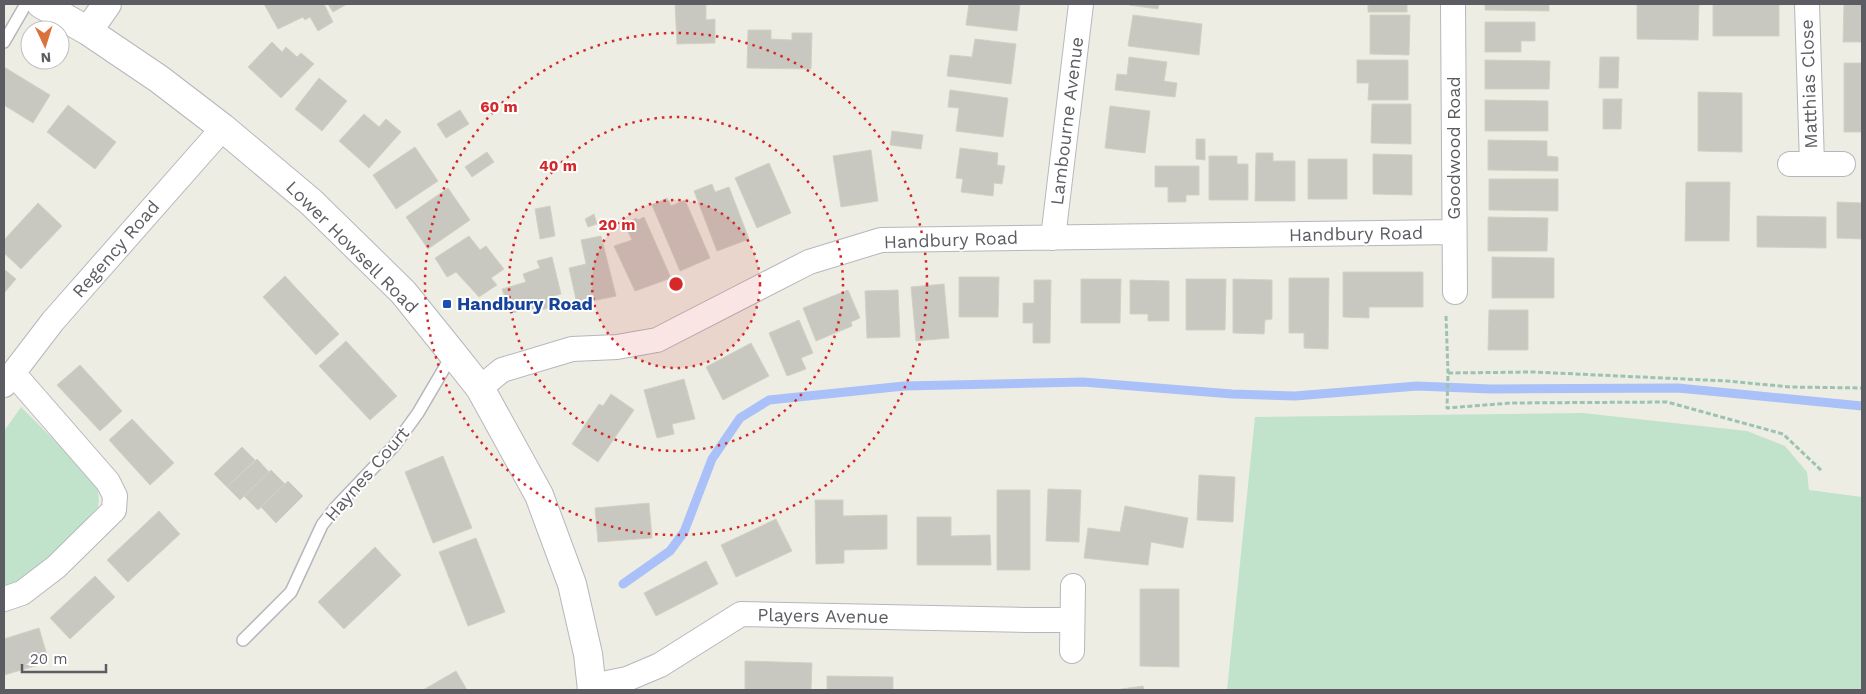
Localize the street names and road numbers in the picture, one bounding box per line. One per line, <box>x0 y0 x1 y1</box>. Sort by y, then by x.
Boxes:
street label: Matthias Close <box>1796 19 1821 149</box>
street label: Lambourne Avenue <box>1046 36 1087 206</box>
street label: Goodwood Road <box>1443 76 1464 220</box>
street label: Lower Howsell Road <box>282 176 423 317</box>
street label: Regency Road <box>68 196 164 302</box>
street label: Handbury Road <box>1289 222 1423 245</box>
street label: Handbury Road <box>883 227 1018 252</box>
street label: Haynes Court <box>320 422 413 525</box>
street label: Players Avenue <box>757 604 889 627</box>

